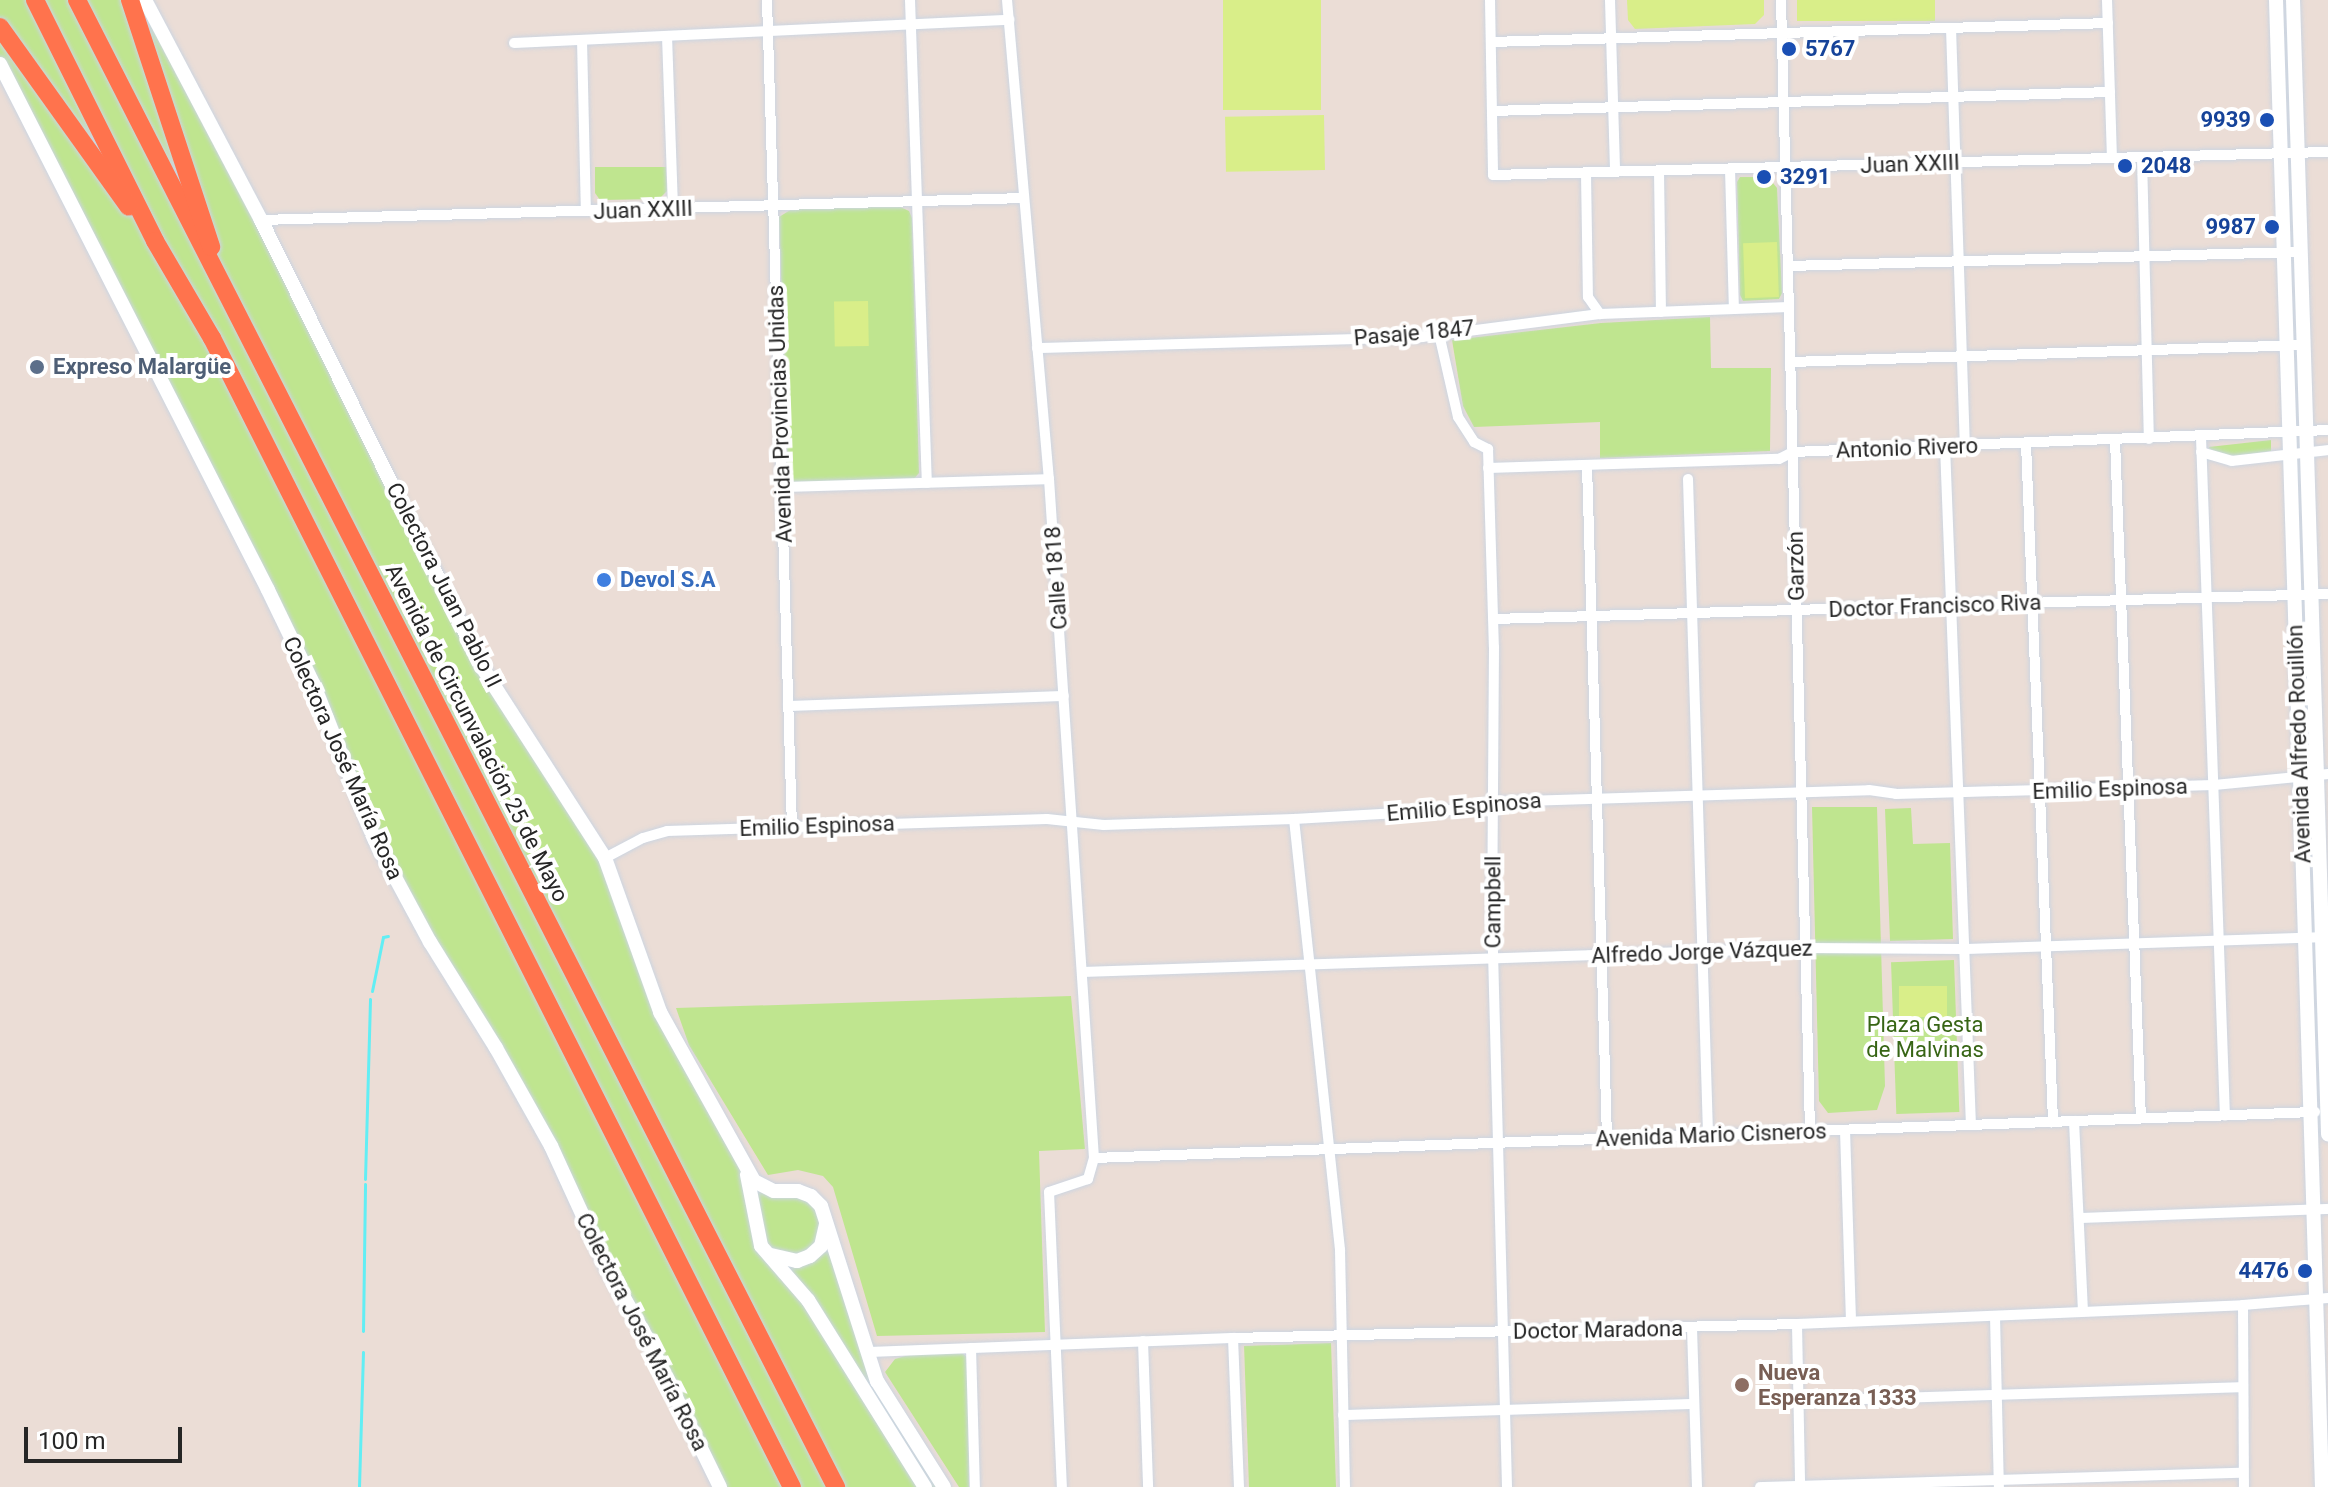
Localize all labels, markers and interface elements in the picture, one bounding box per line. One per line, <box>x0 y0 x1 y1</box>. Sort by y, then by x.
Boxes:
place label: 5767 <box>1805 36 1855 62</box>
marker: 5767 <box>1780 40 1798 58</box>
place label: 9939 <box>2201 107 2251 133</box>
marker: 9939 <box>2258 111 2276 129</box>
street label: Juan XXIII <box>1860 149 1960 179</box>
place label: 2048 <box>2141 153 2191 179</box>
marker: 2048 <box>2116 157 2134 175</box>
place label: 3291 <box>1780 164 1830 190</box>
marker: 3291 <box>1755 168 1773 186</box>
street label: Juan XXIII <box>593 195 693 225</box>
place label: 9987 <box>2206 214 2256 240</box>
marker: 9987 <box>2263 218 2281 236</box>
street label: Avenida Provincias Unidas <box>762 285 798 543</box>
street label: Pasaje 1847 <box>1353 315 1475 351</box>
place label: Expreso Malargüe <box>53 354 231 380</box>
marker: Expreso Malargüe <box>28 358 46 376</box>
street label: Antonio Rivero <box>1835 432 1979 464</box>
street label: Colectora Juan Pablo II <box>381 478 507 692</box>
street label: Calle 1818 <box>1039 525 1073 631</box>
street label: Garzón <box>1782 531 1810 601</box>
street label: Avenida de Circunvalación 25 de Mayo <box>380 560 574 906</box>
place label: Devol S.A <box>620 567 715 593</box>
marker: Devol S.A <box>595 571 613 589</box>
street label: Doctor Francisco Riva <box>1828 589 2042 623</box>
street label: Avenida Alfredo Rouillón <box>2282 624 2316 864</box>
street label: Colectora José María Rosa <box>277 632 409 884</box>
street label: Emilio Espinosa <box>2032 773 2188 805</box>
street label: Emilio Espinosa <box>1385 787 1543 827</box>
street label: Emilio Espinosa <box>739 810 895 842</box>
street label: Campbell <box>1480 856 1506 948</box>
street label: Alfredo Jorge Vázquez <box>1591 935 1813 969</box>
park label: Plaza Gesta de Malvinas <box>1866 1011 1984 1062</box>
street label: Avenida Mario Cisneros <box>1595 1118 1827 1152</box>
street label: Colectora José María Rosa <box>570 1209 714 1455</box>
place label: 4476 <box>2239 1258 2289 1284</box>
marker: 4476 <box>2296 1262 2314 1280</box>
street label: Doctor Maradona <box>1513 1315 1683 1345</box>
place label: Nueva Esperanza 1333 <box>1758 1359 1917 1410</box>
marker: Nueva Esperanza 1333 <box>1733 1376 1751 1394</box>
scale bar <box>28 1411 186 1461</box>
text: 100 m <box>38 1427 105 1455</box>

